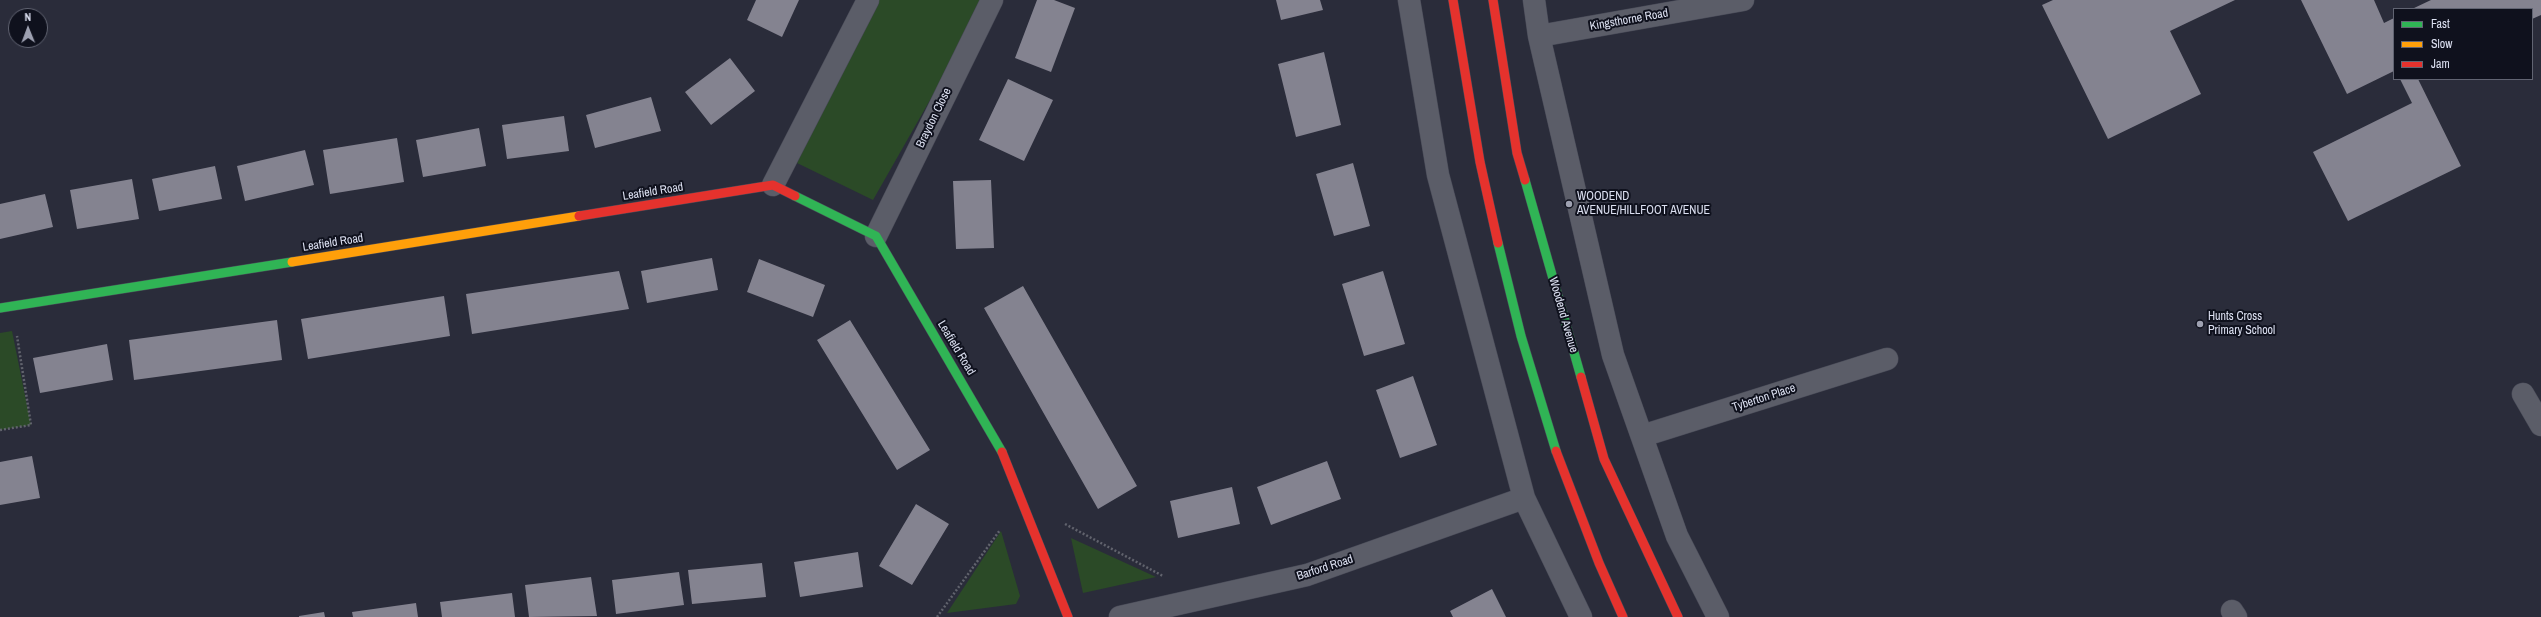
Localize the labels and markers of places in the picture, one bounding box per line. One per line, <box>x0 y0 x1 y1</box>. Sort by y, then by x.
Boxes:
place label: WOODEND AVENUE/HILLFOOT AVENUE <box>1577 190 1710 218</box>
marker: WOODEND AVENUE/HILLFOOT AVENUE <box>1564 199 1574 209</box>
place label: Hunts Cross Primary School <box>2208 310 2275 338</box>
marker: Hunts Cross Primary School <box>2195 319 2205 329</box>

